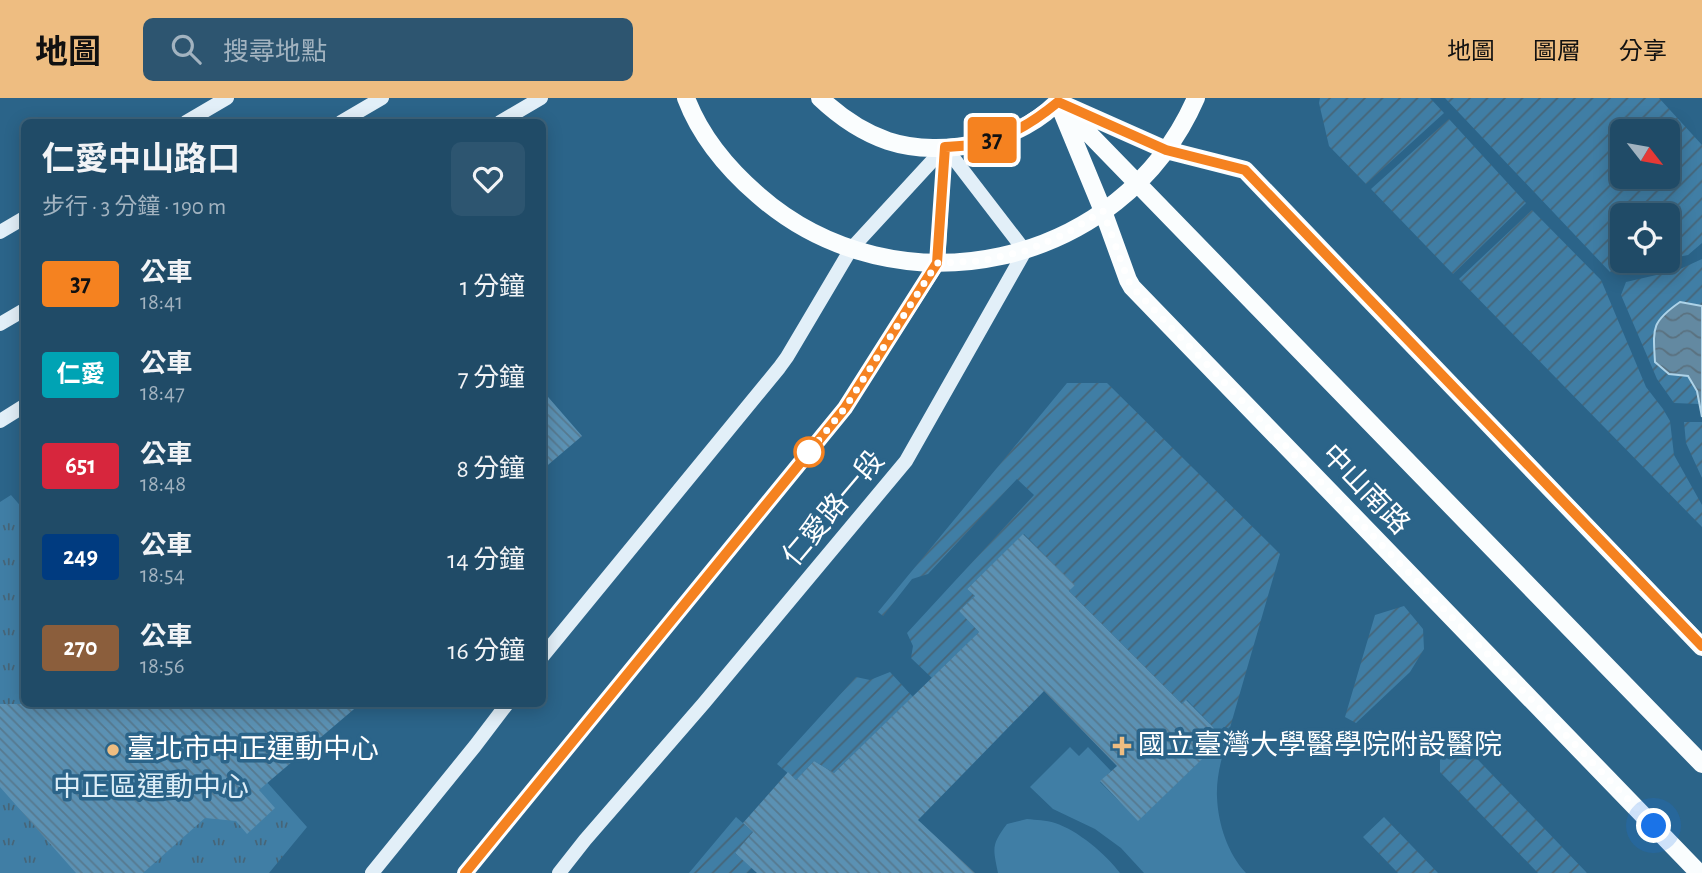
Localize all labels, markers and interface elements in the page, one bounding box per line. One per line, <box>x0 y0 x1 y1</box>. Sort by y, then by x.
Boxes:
search box <box>143 18 633 81</box>
icon: search <box>167 30 205 68</box>
text: 地圖 <box>35 37 101 70</box>
text: 搜尋地點 <box>223 39 327 65</box>
text: 地圖 <box>1447 40 1495 64</box>
text: 圖層 <box>1533 40 1581 64</box>
text: 分享 <box>1619 40 1667 64</box>
line badge: 37 <box>960 117 1024 163</box>
north arrow <box>1610 119 1680 189</box>
map controls <box>1610 119 1680 273</box>
text: 37 <box>982 128 1002 152</box>
button: heart <box>451 142 525 216</box>
text: 仁愛中山路口 <box>42 144 240 177</box>
text: 步行 · 3 分鐘 · 190 m <box>42 196 226 219</box>
button: locate <box>1610 203 1680 273</box>
text: 公車 <box>140 260 192 286</box>
text: 37 <box>70 272 91 296</box>
text: 1 分鐘 <box>460 274 525 300</box>
text: 18:41 <box>140 291 183 314</box>
text: 公車 <box>140 351 192 377</box>
text: 仁愛 <box>57 363 105 387</box>
text: 7 分鐘 <box>458 365 525 391</box>
text: 18:47 <box>140 382 185 405</box>
unlabelled marker <box>794 437 824 467</box>
street label: 中山南路 <box>1316 439 1415 540</box>
text: 公車 <box>140 442 192 468</box>
street label: 仁愛路一段 <box>777 445 890 572</box>
text: 651 <box>65 454 96 478</box>
text: 8 分鐘 <box>456 456 525 482</box>
text: 18:48 <box>140 473 186 496</box>
text: 公車 <box>140 533 192 559</box>
text: 249 <box>63 545 98 569</box>
text: 14 分鐘 <box>447 547 525 573</box>
text: 18:54 <box>140 564 185 587</box>
text: 公車 <box>140 624 192 650</box>
text: 270 <box>63 636 98 660</box>
text: 16 分鐘 <box>448 638 525 664</box>
text: 18:56 <box>140 655 185 678</box>
place label: 國立臺灣大學醫學院附設醫院 <box>1138 730 1502 760</box>
place label: 臺北市中正運動中心 <box>127 734 379 764</box>
marker: 國立臺灣大學醫學院附設醫院 <box>1112 736 1132 756</box>
marker: 臺北市中正運動中心 <box>105 742 121 758</box>
park label: 中正區運動中心 <box>53 772 249 802</box>
your location <box>1636 808 1671 843</box>

